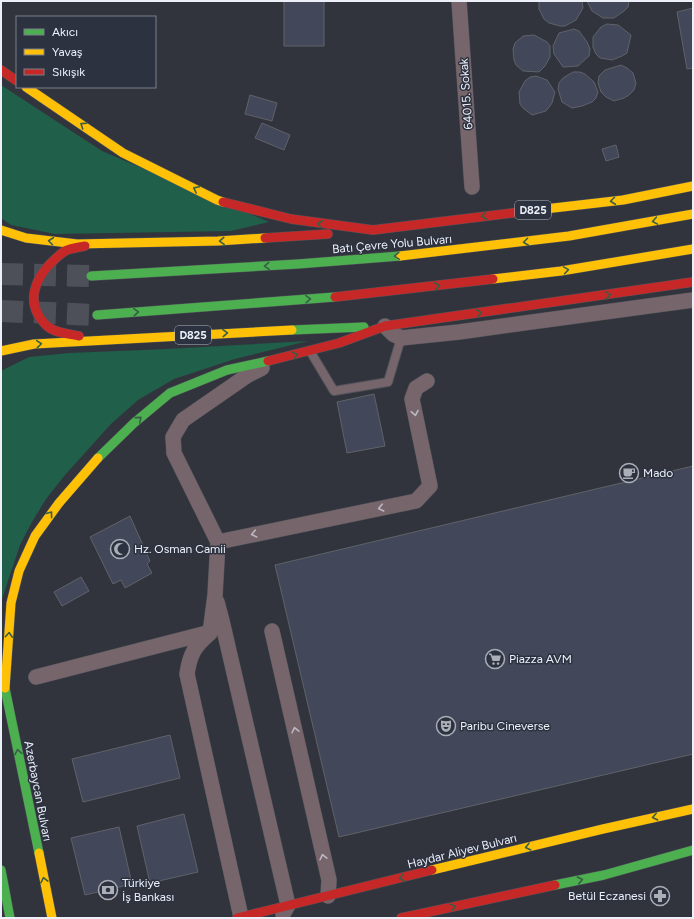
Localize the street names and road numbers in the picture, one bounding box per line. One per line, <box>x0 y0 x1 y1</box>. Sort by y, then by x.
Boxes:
street label: 64015. Sokak <box>457 58 475 130</box>
road number: D825 <box>515 201 551 219</box>
street label: Batı Çevre Yolu Bulvarı <box>332 232 452 256</box>
road number: D825 <box>175 326 211 344</box>
street label: Azerbaycan Bulvarı <box>21 740 55 842</box>
street label: Haydar Aliyev Bulvarı <box>406 831 518 871</box>

